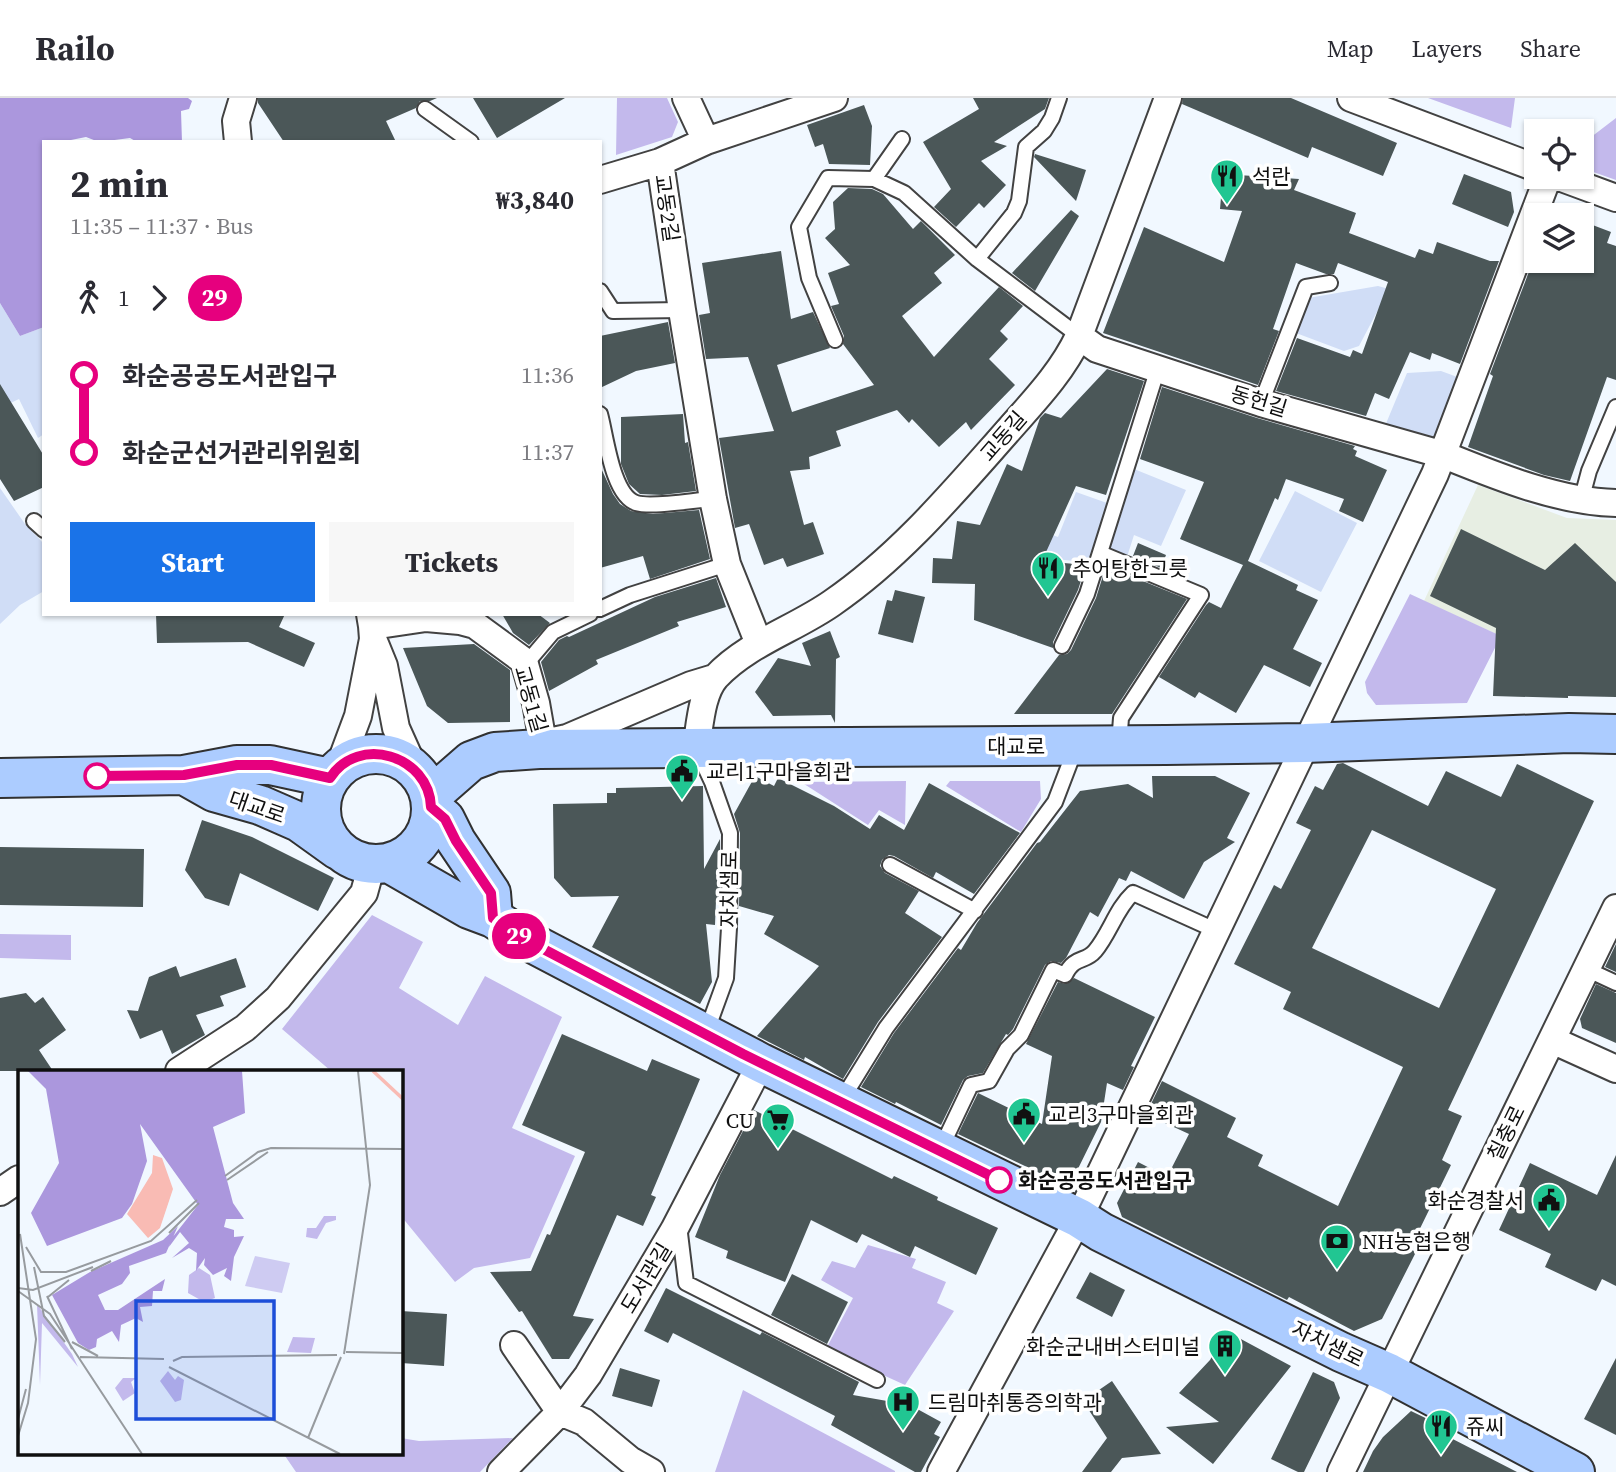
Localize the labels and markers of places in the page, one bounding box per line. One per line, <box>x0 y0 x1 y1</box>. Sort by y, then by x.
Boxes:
restaurant icon: 석란 <box>1208 157 1246 206</box>
place label: 석란 <box>1252 162 1291 191</box>
restaurant icon: 추어탕한그릇 <box>1029 549 1067 598</box>
place label: 추어탕한그릇 <box>1072 554 1188 583</box>
public building icon: 교리1구마을회관 <box>663 752 701 801</box>
place label: 교리1구마을회관 <box>706 757 852 786</box>
unlabelled marker <box>84 763 110 789</box>
public building icon: 교리3구마을회관 <box>1005 1095 1043 1144</box>
place label: 교리3구마을회관 <box>1048 1100 1194 1129</box>
supermarket icon: CU <box>759 1101 797 1150</box>
place label: CU <box>726 1106 754 1135</box>
place label: 화순공공도서관입구 <box>1018 1166 1192 1195</box>
marker: 화순공공도서관입구 <box>986 1167 1012 1193</box>
public building icon: 화순경찰서 <box>1530 1181 1568 1230</box>
place label: 화순경찰서 <box>1427 1186 1524 1215</box>
bank icon: NH농협은행 <box>1318 1222 1356 1271</box>
place label: NH농협은행 <box>1362 1227 1471 1256</box>
building icon: 화순군내버스터미널 <box>1206 1327 1244 1376</box>
place label: 화순군내버스터미널 <box>1026 1332 1200 1361</box>
hospital icon: 드림마취통증의학과 <box>884 1383 922 1432</box>
place label: 드림마취통증의학과 <box>928 1388 1102 1417</box>
restaurant icon: 쥬씨 <box>1422 1407 1460 1456</box>
place label: 쥬씨 <box>1466 1412 1505 1441</box>

